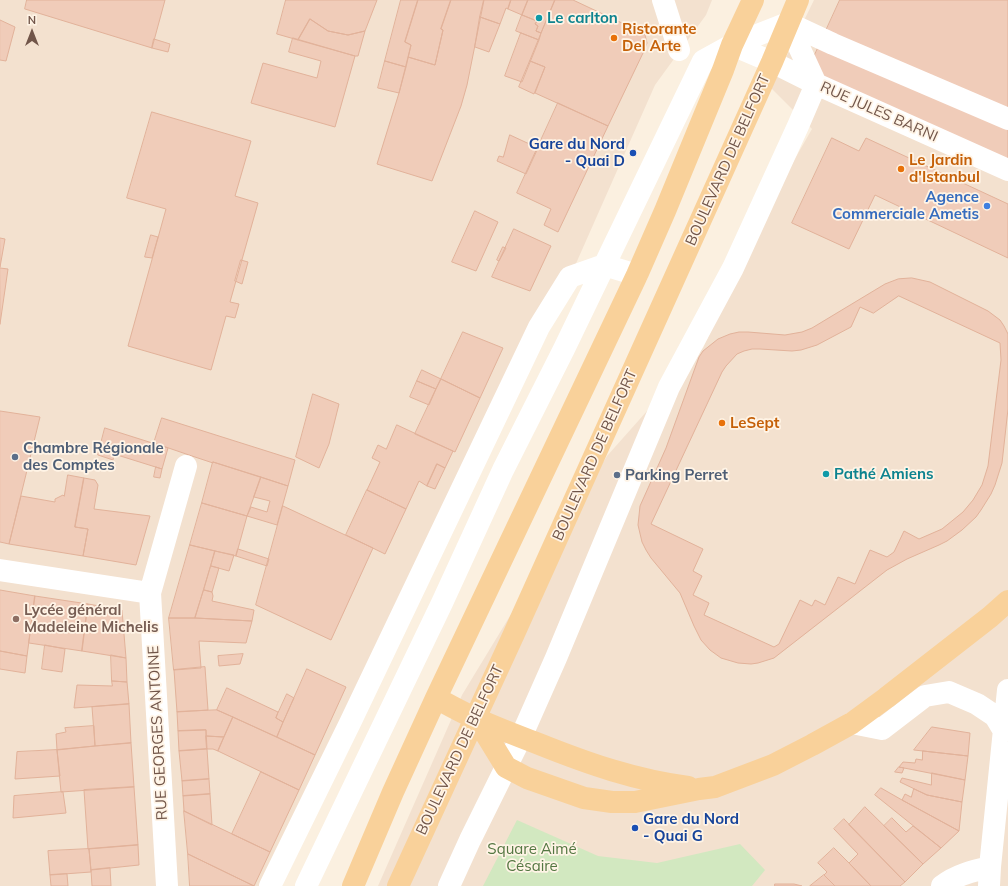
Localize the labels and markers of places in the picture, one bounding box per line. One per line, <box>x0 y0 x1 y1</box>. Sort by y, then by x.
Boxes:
place label: Le carlton <box>547 9 618 27</box>
marker: Le carlton <box>534 13 544 23</box>
place label: Ristorante Del Arte <box>622 20 696 55</box>
marker: Ristorante Del Arte <box>609 33 619 43</box>
place label: Gare du Nord - Quai D <box>529 135 625 170</box>
marker: Gare du Nord - Quai D <box>628 148 638 158</box>
place label: Le Jardin d'Istanbul <box>909 151 980 186</box>
marker: Le Jardin d'Istanbul <box>896 164 906 174</box>
place label: Agence Commerciale Ametis <box>832 188 979 223</box>
marker: Agence Commerciale Ametis <box>982 201 992 211</box>
place label: LeSept <box>730 414 779 432</box>
marker: LeSept <box>717 418 727 428</box>
place label: Chambre Régionale des Comptes <box>23 439 164 474</box>
marker: Chambre Régionale des Comptes <box>10 452 20 462</box>
place label: Pathé Amiens <box>834 465 933 483</box>
place label: Parking Perret <box>625 466 728 484</box>
marker: Pathé Amiens <box>821 469 831 479</box>
marker: Parking Perret <box>612 470 622 480</box>
place label: Lycée général Madeleine Michelis <box>24 601 158 636</box>
marker: Lycée général Madeleine Michelis <box>11 614 21 624</box>
place label: Gare du Nord - Quai G <box>643 810 739 845</box>
marker: Gare du Nord - Quai G <box>630 823 640 833</box>

